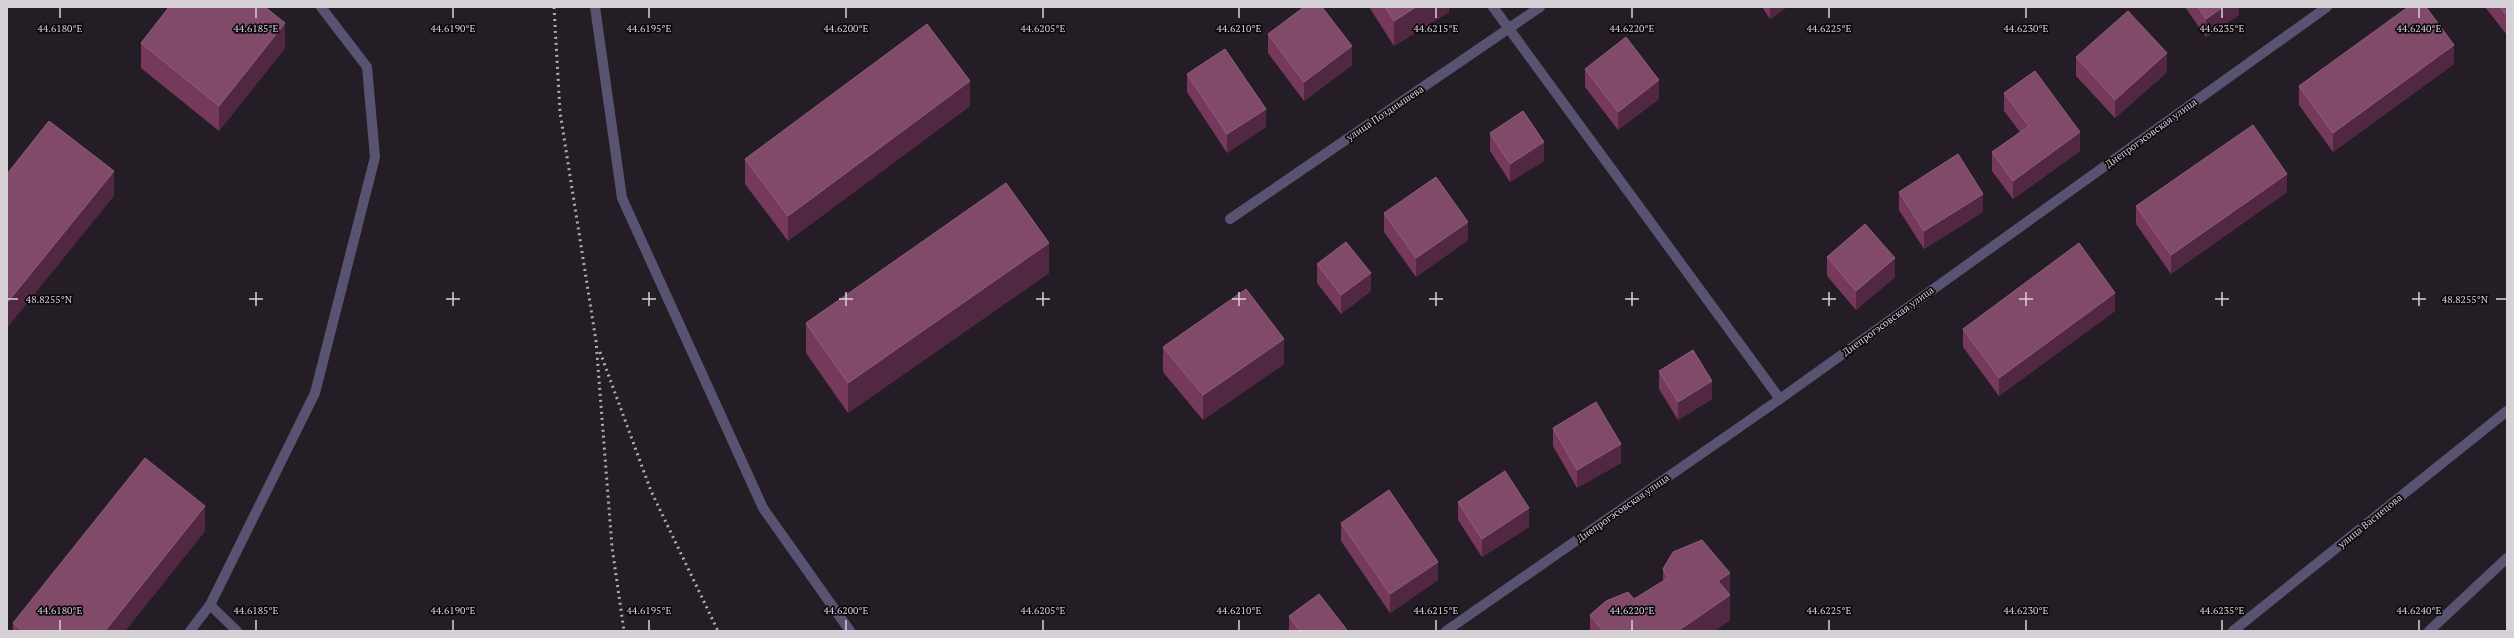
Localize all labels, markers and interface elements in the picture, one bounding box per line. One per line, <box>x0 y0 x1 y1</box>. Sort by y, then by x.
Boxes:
text: 44.6180°E <box>38 22 83 35</box>
text: 44.6185°E <box>234 22 279 35</box>
text: 44.6190°E <box>431 22 476 35</box>
text: 44.6195°E <box>627 22 672 35</box>
text: 44.6200°E <box>824 22 869 35</box>
text: 44.6205°E <box>1021 22 1066 35</box>
text: 44.6210°E <box>1217 22 1262 35</box>
text: 44.6215°E <box>1414 22 1459 35</box>
text: 44.6220°E <box>1610 22 1655 35</box>
text: 44.6225°E <box>1807 22 1852 35</box>
text: 44.6230°E <box>2004 22 2049 35</box>
text: 44.6235°E <box>2200 22 2245 35</box>
text: 44.6240°E <box>2397 22 2442 35</box>
street label: улица Позднышева <box>1343 82 1426 144</box>
street label: Днепрогэсовская улица <box>2103 95 2199 171</box>
street label: Днепрогэсовская улица <box>1840 283 1936 359</box>
text: 48.8255°N <box>26 293 73 306</box>
text: 48.8255°N <box>2442 293 2489 306</box>
street label: Днепрогэсовская улица <box>1574 471 1672 545</box>
street label: улица Васнецова <box>2334 491 2405 552</box>
text: 44.6180°E <box>38 604 83 617</box>
text: 44.6185°E <box>234 604 279 617</box>
text: 44.6190°E <box>431 604 476 617</box>
text: 44.6195°E <box>627 604 672 617</box>
text: 44.6200°E <box>824 604 869 617</box>
text: 44.6205°E <box>1021 604 1066 617</box>
text: 44.6210°E <box>1217 604 1262 617</box>
text: 44.6215°E <box>1414 604 1459 617</box>
text: 44.6220°E <box>1610 604 1655 617</box>
text: 44.6225°E <box>1807 604 1852 617</box>
text: 44.6230°E <box>2004 604 2049 617</box>
text: 44.6235°E <box>2200 604 2245 617</box>
text: 44.6240°E <box>2397 604 2442 617</box>

